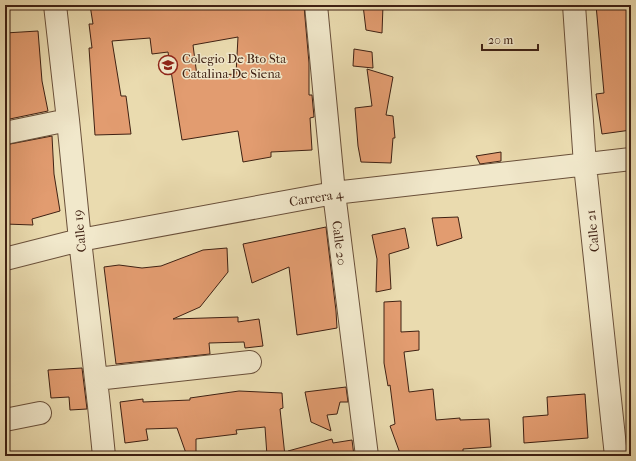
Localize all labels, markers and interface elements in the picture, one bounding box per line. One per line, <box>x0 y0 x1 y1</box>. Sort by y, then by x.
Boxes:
scale bar <box>482 26 538 52</box>
text: 20 m <box>488 33 513 47</box>
place label: Colegio De Bto Sta Catalina De Siena <box>182 51 287 81</box>
school or university icon: Colegio De Bto Sta Catalina De Siena <box>157 54 179 76</box>
street label: Carrera 4 <box>288 186 344 209</box>
street label: Calle 19 <box>70 209 89 253</box>
street label: Calle 21 <box>583 209 602 253</box>
street label: Calle 20 <box>329 220 350 266</box>

